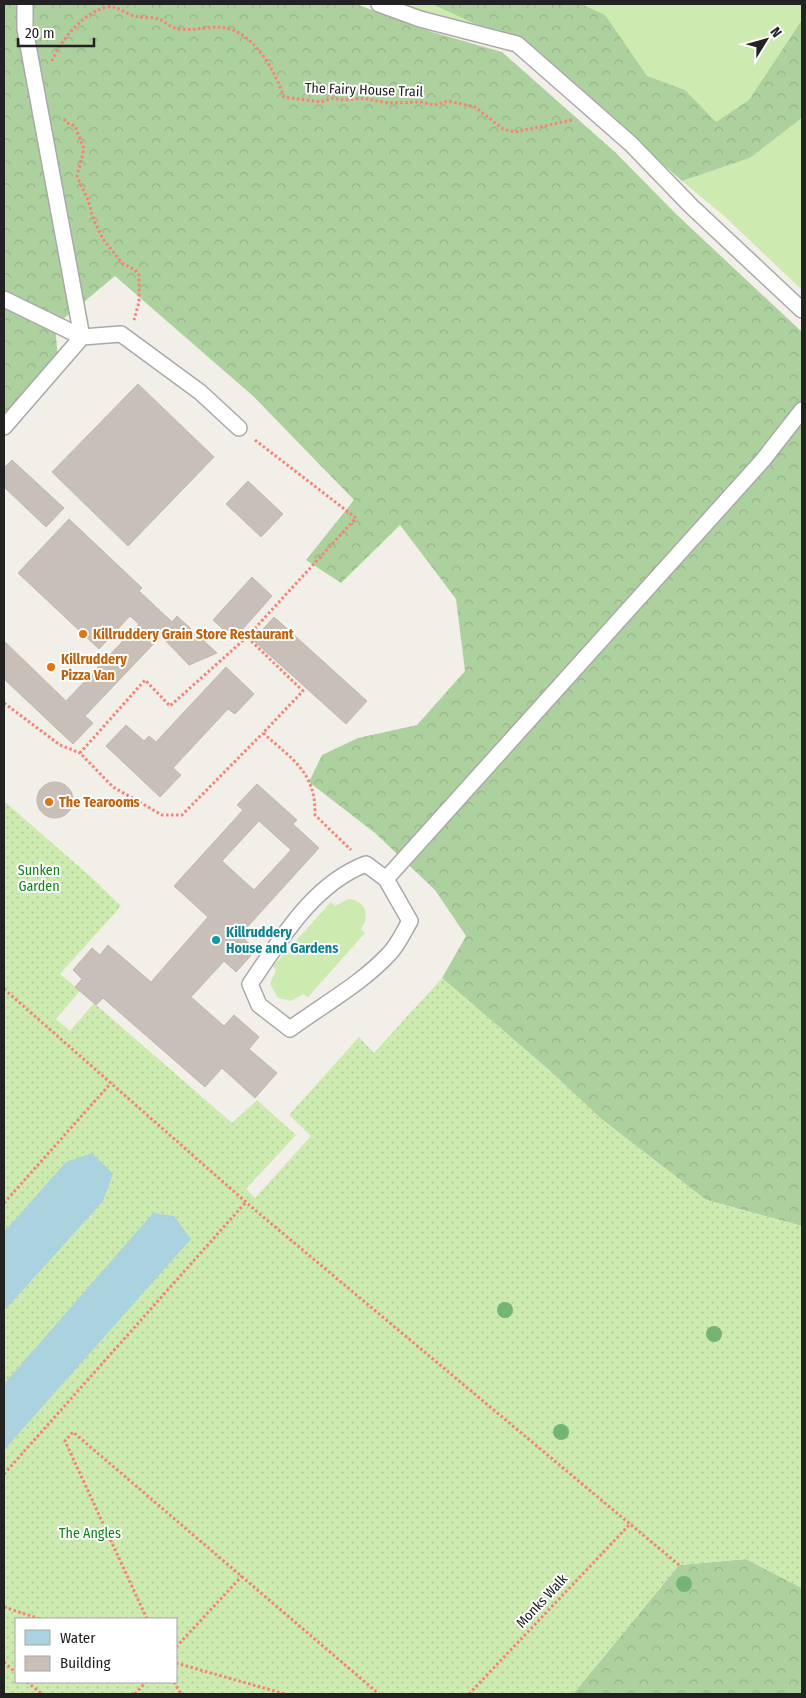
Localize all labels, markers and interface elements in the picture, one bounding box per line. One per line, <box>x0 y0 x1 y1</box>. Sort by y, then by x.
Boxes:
scale bar <box>18 15 94 47</box>
north arrow <box>741 15 791 65</box>
text: 20 m <box>25 24 55 42</box>
text: N <box>767 24 785 41</box>
street label: The Fairy House Trail <box>305 79 424 101</box>
place label: Killruddery Grain Store Restaurant <box>93 626 295 643</box>
marker: Killruddery Grain Store Restaurant <box>77 628 89 640</box>
place label: Killruddery Pizza Van <box>61 651 127 684</box>
marker: Killruddery Pizza Van <box>45 661 57 673</box>
place label: The Tearooms <box>59 794 140 811</box>
marker: The Tearooms <box>43 796 55 808</box>
park label: Sunken Garden <box>18 862 60 895</box>
place label: Killruddery House and Gardens <box>226 924 338 957</box>
marker: Killruddery House and Gardens <box>210 934 222 946</box>
park label: The Angles <box>59 1525 121 1542</box>
street label: Monks Walk <box>513 1570 572 1631</box>
legend <box>15 1618 178 1683</box>
text: Water <box>60 1629 96 1647</box>
text: Building <box>60 1654 111 1672</box>

